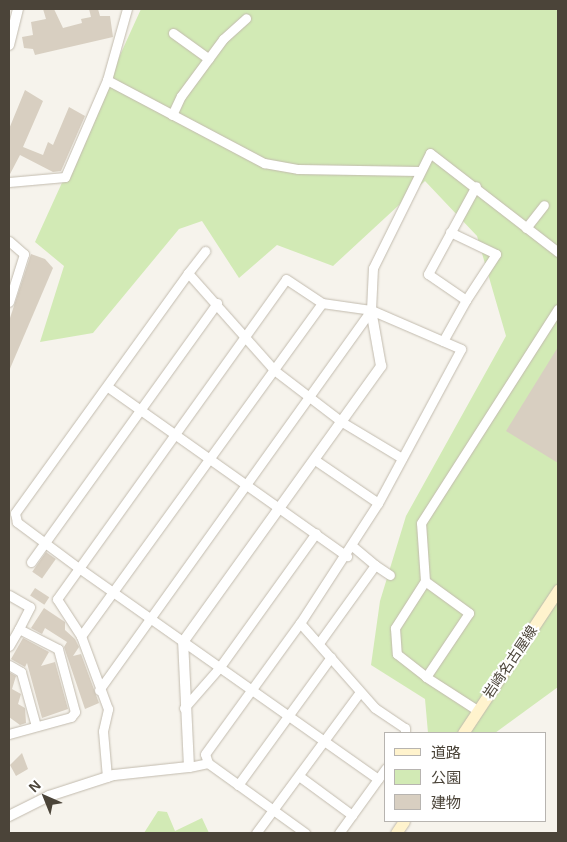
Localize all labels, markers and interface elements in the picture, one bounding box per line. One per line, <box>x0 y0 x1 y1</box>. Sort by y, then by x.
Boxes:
street label: 岩崎名古屋線 <box>480 622 540 702</box>
legend <box>384 732 547 822</box>
text: 道路 <box>431 744 461 761</box>
text: 公園 <box>431 769 461 786</box>
north arrow <box>20 772 70 822</box>
text: N <box>25 777 44 795</box>
text: 建物 <box>431 794 461 811</box>

